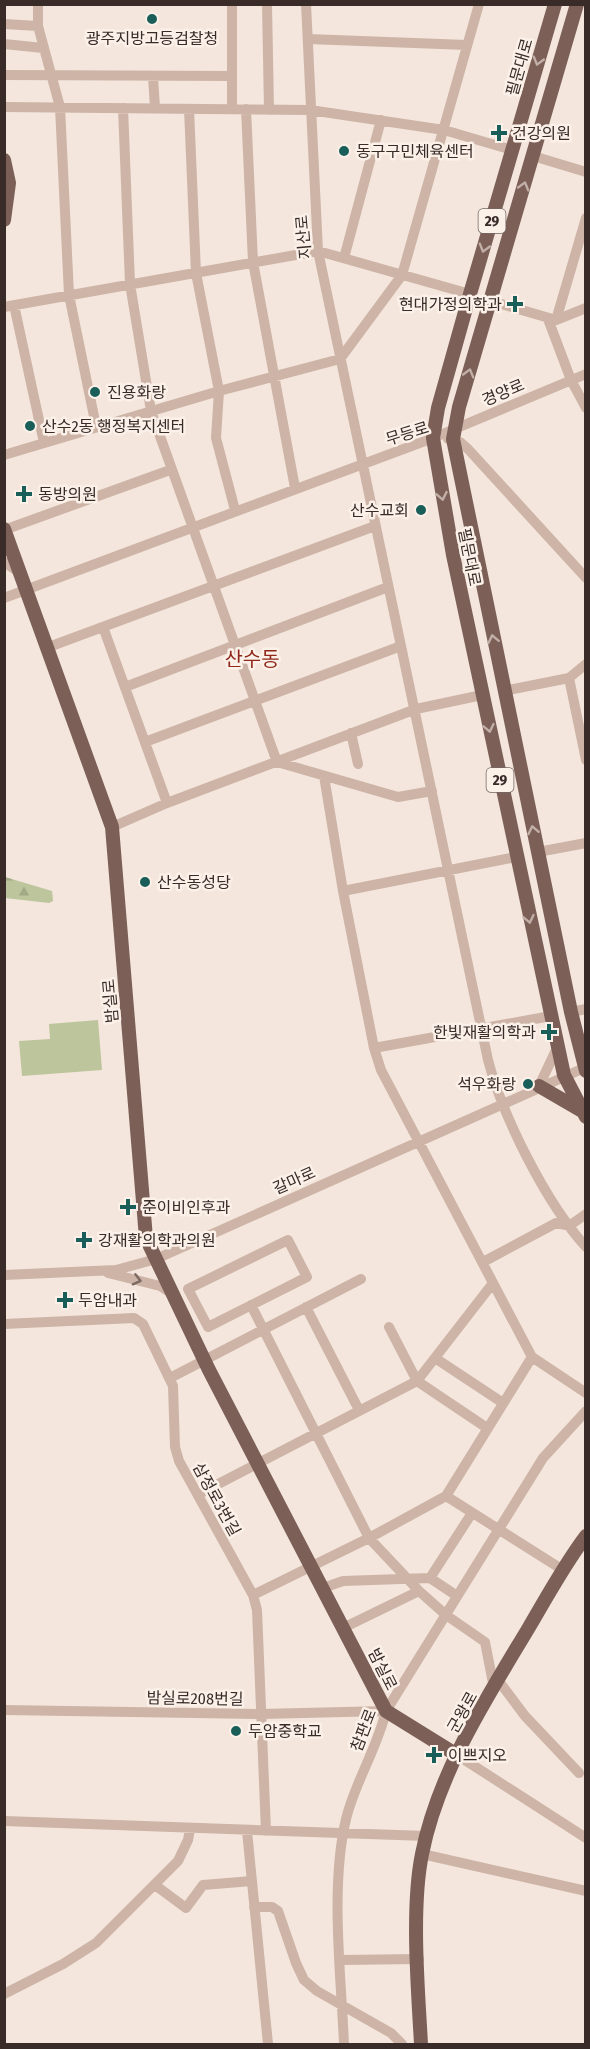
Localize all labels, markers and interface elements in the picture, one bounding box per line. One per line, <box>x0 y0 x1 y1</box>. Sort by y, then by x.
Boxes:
marker: 광주지방고등검찰청 <box>145 12 159 26</box>
place label: 광주지방고등검찰청 <box>86 29 218 48</box>
street label: 필문대로 <box>502 36 537 98</box>
one-way arrow <box>533 55 545 66</box>
marker: 건강의원 <box>490 124 508 142</box>
place label: 건강의원 <box>512 124 571 143</box>
place label: 동구구민체육센터 <box>356 142 474 161</box>
marker: 동구구민체육센터 <box>337 144 351 158</box>
one-way arrow <box>517 181 529 192</box>
road number: 29 <box>478 209 506 233</box>
street label: 지산로 <box>292 214 315 260</box>
one-way arrow <box>479 242 491 253</box>
place label: 현대가정의학과 <box>399 295 502 314</box>
marker: 현대가정의학과 <box>506 295 524 313</box>
one-way arrow <box>462 368 474 379</box>
street label: 경양로 <box>479 375 527 410</box>
place label: 진용화랑 <box>107 383 166 402</box>
marker: 진용화랑 <box>88 385 102 399</box>
place label: 산수2동 행정복지센터 <box>42 417 185 436</box>
street label: 무등로 <box>383 418 431 449</box>
marker: 산수2동 행정복지센터 <box>23 419 37 433</box>
marker: 동방의원 <box>15 485 33 503</box>
place label: 동방의원 <box>38 485 97 504</box>
one-way arrow <box>434 490 447 500</box>
place label: 산수교회 <box>350 501 409 520</box>
marker: 산수교회 <box>414 503 428 517</box>
street label: 필문대로 <box>455 526 485 588</box>
one-way arrow <box>487 634 500 644</box>
district label: 산수동 <box>224 647 280 671</box>
one-way arrow <box>482 723 495 733</box>
road number: 29 <box>486 768 514 792</box>
one-way arrow <box>527 825 540 835</box>
place label: 산수동성당 <box>157 873 231 892</box>
marker: 산수동성당 <box>138 875 152 889</box>
one-way arrow <box>522 913 535 923</box>
street label: 밤실로 <box>99 978 122 1024</box>
place label: 한빛재활의학과 <box>433 1023 536 1042</box>
marker: 한빛재활의학과 <box>540 1023 558 1041</box>
place label: 석우화랑 <box>457 1075 516 1094</box>
marker: 석우화랑 <box>521 1077 535 1091</box>
street label: 갈마로 <box>270 1163 318 1198</box>
marker: 준이비인후과 <box>119 1198 137 1216</box>
place label: 준이비인후과 <box>142 1198 231 1217</box>
marker: 강재활의학과의원 <box>75 1231 93 1249</box>
place label: 강재활의학과의원 <box>98 1231 216 1250</box>
one-way arrow <box>132 1273 142 1286</box>
marker: 두암내과 <box>56 1291 74 1309</box>
place label: 두암내과 <box>78 1291 137 1310</box>
street label: 삼정로3번길 <box>189 1459 244 1539</box>
street label: 밤실로 <box>364 1645 401 1693</box>
street label: 밤실로208번길 <box>146 1688 244 1709</box>
street label: 군왕로 <box>443 1688 482 1736</box>
street label: 참판로 <box>347 1706 380 1754</box>
place label: 두암중학교 <box>248 1722 322 1741</box>
marker: 두암중학교 <box>229 1724 243 1738</box>
marker: 이쁘지오 <box>425 1746 443 1764</box>
place label: 이쁘지오 <box>448 1746 507 1765</box>

